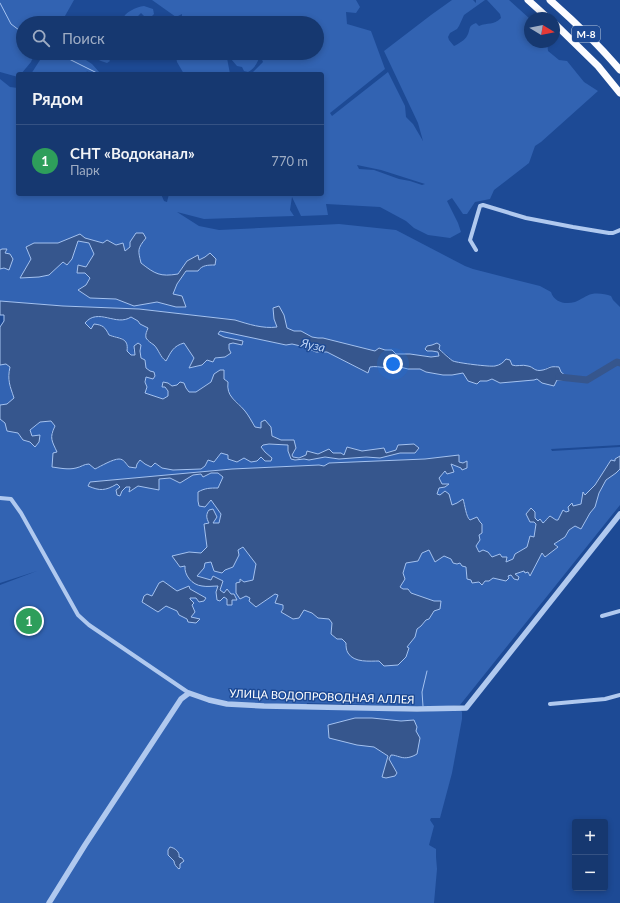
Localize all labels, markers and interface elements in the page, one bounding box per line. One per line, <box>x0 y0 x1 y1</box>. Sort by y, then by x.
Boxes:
north arrow <box>524 12 560 48</box>
search box <box>16 16 324 60</box>
road number: М-8 <box>572 26 600 42</box>
icon: search <box>30 27 52 49</box>
text: Поиск <box>62 29 105 47</box>
text: Рядом <box>32 88 83 109</box>
text: СНТ «Водоканал» <box>70 144 195 162</box>
text: 1 <box>41 153 49 169</box>
text: 770 m <box>271 153 308 169</box>
text: Парк <box>70 162 100 178</box>
water label: Яуза <box>299 335 326 355</box>
your location <box>383 354 403 374</box>
pin: 1 <box>16 606 42 636</box>
street label: УЛИЦА ВОДОПРОВОДНАЯ АЛЛЕЯ <box>229 686 415 706</box>
map controls <box>572 819 608 891</box>
button: + <box>572 819 608 855</box>
button: − <box>572 855 608 891</box>

